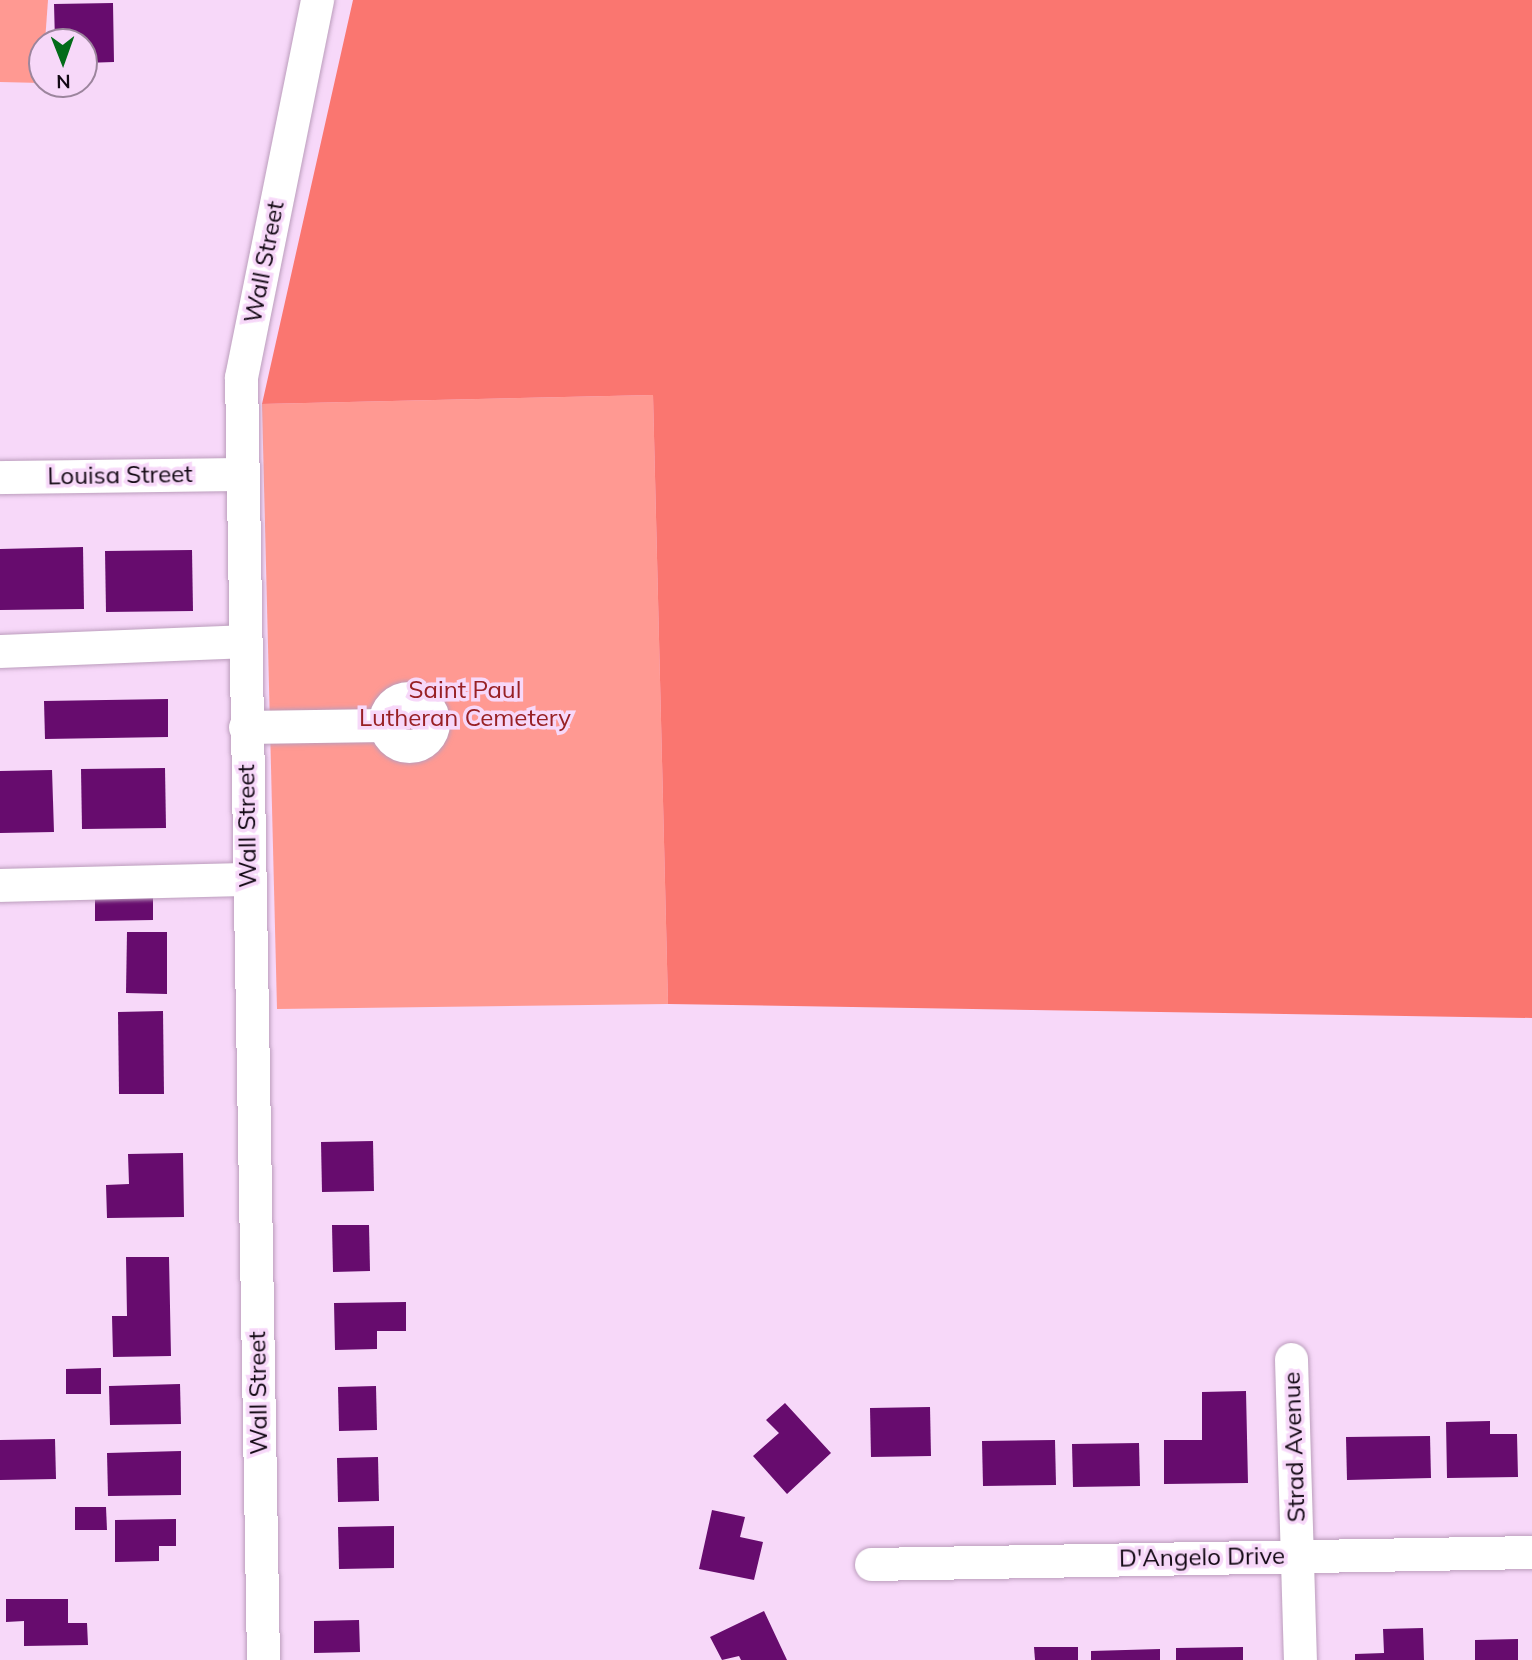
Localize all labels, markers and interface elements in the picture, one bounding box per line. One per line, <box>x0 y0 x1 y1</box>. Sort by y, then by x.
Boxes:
north arrow <box>28 28 98 98</box>
text: N <box>56 70 71 94</box>
street label: Wall Street <box>238 199 290 325</box>
street label: Louisa Street <box>47 459 193 491</box>
park label: Saint Paul Lutheran Cemetery <box>359 676 571 732</box>
street label: Wall Street <box>232 764 262 888</box>
street label: Wall Street <box>243 1331 273 1455</box>
street label: Strad Avenue <box>1277 1371 1311 1523</box>
street label: D'Angelo Drive <box>1119 1541 1285 1573</box>

